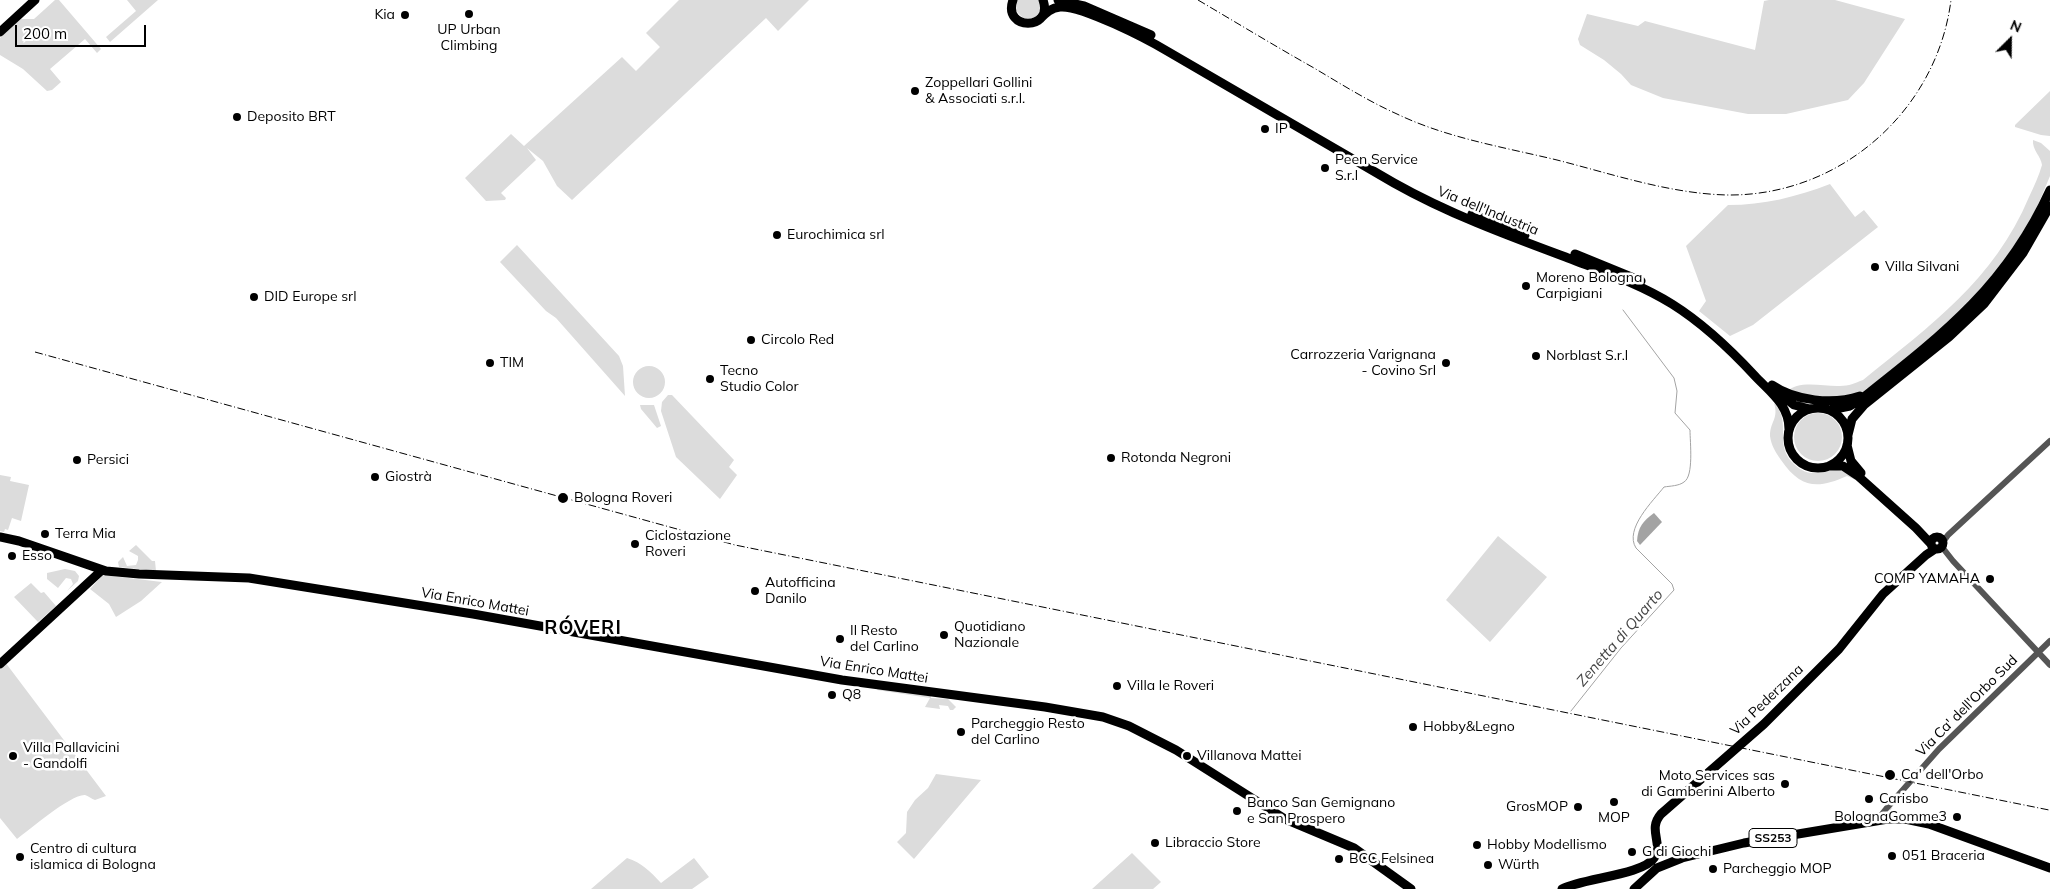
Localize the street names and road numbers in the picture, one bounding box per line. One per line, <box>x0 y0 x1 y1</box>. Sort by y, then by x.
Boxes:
street label: Via dell'Industria <box>1435 183 1541 239</box>
street label: Via Enrico Mattei <box>420 584 530 620</box>
street label: Via Ca' dell'Orbo Sud <box>1913 652 2021 760</box>
street label: Via Enrico Mattei <box>819 653 929 687</box>
street label: Via Pederzana <box>1727 661 1807 739</box>
road number: SS253 <box>1749 828 1797 848</box>

